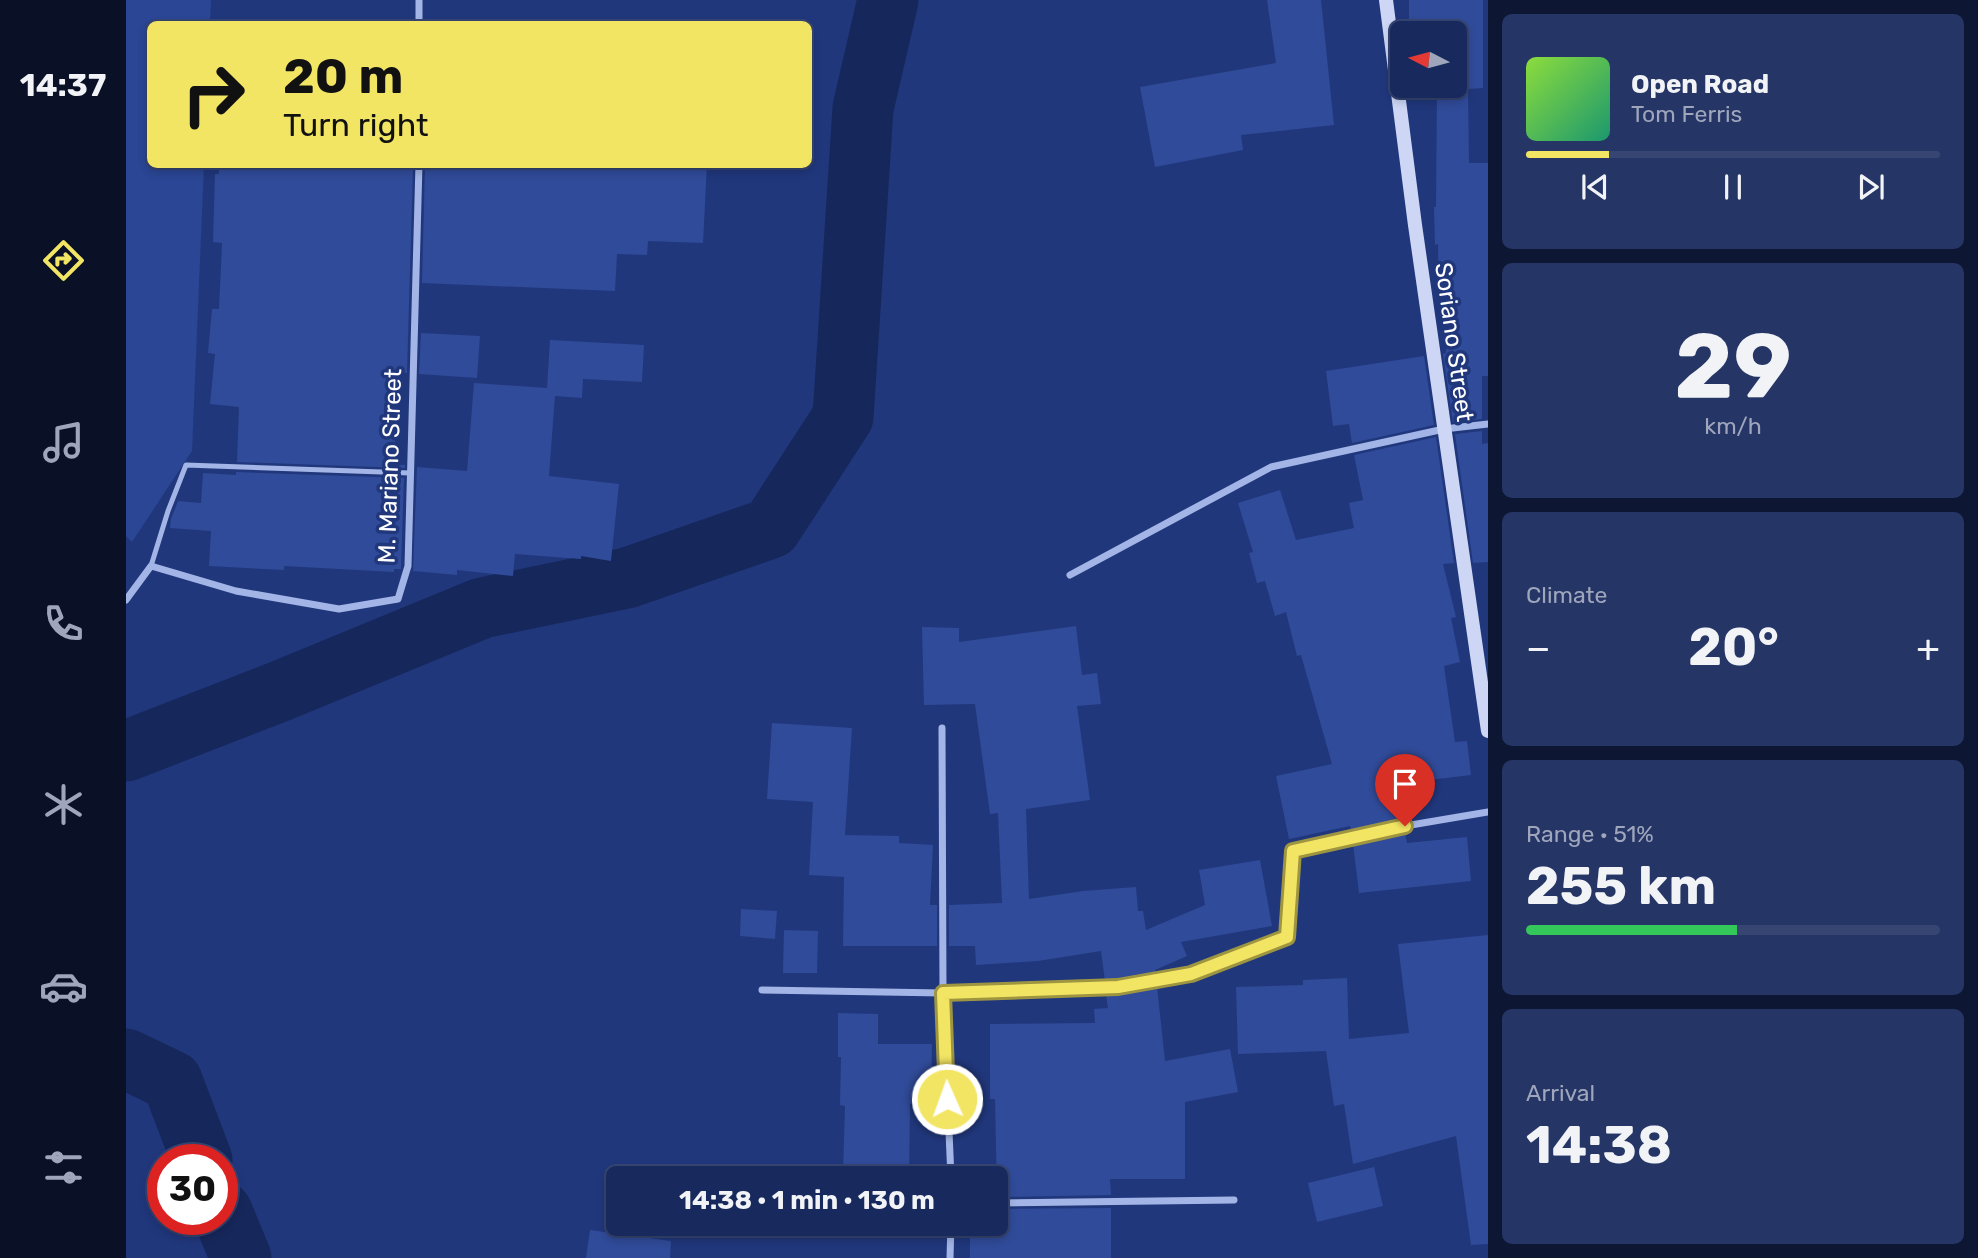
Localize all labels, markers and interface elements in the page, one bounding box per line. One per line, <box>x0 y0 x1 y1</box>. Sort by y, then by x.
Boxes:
north arrow <box>1390 21 1466 98</box>
map controls <box>1390 21 1467 98</box>
text: 20 m <box>283 47 404 105</box>
icon: right <box>168 49 259 140</box>
text: 14:37 <box>20 66 106 104</box>
text: Open Road <box>1631 69 1769 100</box>
text: Tom Ferris <box>1631 100 1742 128</box>
text: Turn right <box>283 106 428 144</box>
icon: previous <box>1576 168 1614 206</box>
icon: pause <box>1714 168 1752 206</box>
icon: next <box>1852 168 1890 206</box>
icon: directions <box>39 236 88 285</box>
street label: Soriano Street <box>1429 261 1479 423</box>
text: 29 <box>1674 312 1792 420</box>
street label: M. Mariano Street <box>373 368 407 564</box>
text: km/h <box>1704 412 1762 440</box>
icon: music <box>39 418 88 467</box>
text: Climate <box>1526 581 1607 609</box>
icon: phone <box>39 599 88 648</box>
text: 20° <box>1688 616 1779 678</box>
text: − <box>1526 625 1551 671</box>
text: + <box>1916 625 1940 671</box>
pin <box>1375 754 1435 826</box>
icon: arrive <box>1386 765 1424 803</box>
icon: climate <box>39 780 88 829</box>
text: Range · 51% <box>1526 820 1654 848</box>
text: 255 km <box>1526 855 1716 917</box>
icon: car <box>39 962 88 1011</box>
position arrow <box>910 1062 984 1136</box>
text: Arrival <box>1526 1079 1595 1107</box>
text: 14:38 <box>1526 1114 1672 1176</box>
icon: filters <box>39 1143 88 1192</box>
speed limit sign: 30 <box>147 1144 238 1235</box>
text: 14:38 · 1 min · 130 m <box>679 1185 935 1216</box>

